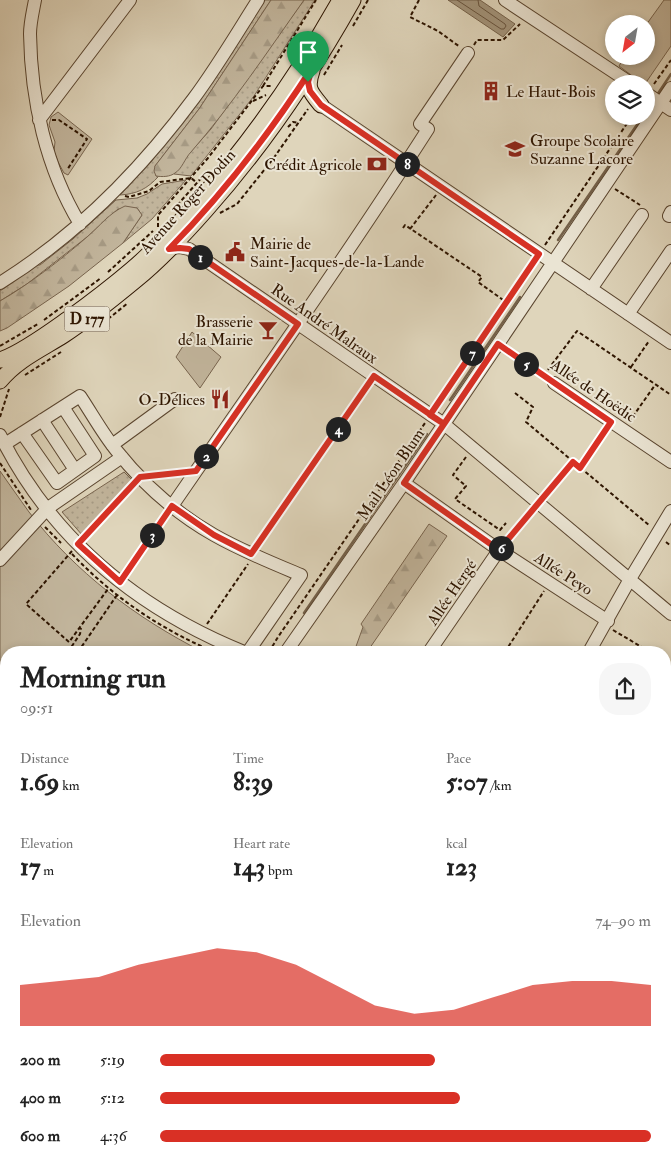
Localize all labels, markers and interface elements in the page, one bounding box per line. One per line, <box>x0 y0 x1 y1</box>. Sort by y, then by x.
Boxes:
north arrow <box>605 15 655 65</box>
map controls <box>605 15 655 125</box>
pin <box>287 31 329 82</box>
icon: arrive <box>294 38 322 66</box>
button: layers <box>605 75 655 125</box>
building icon: Le Haut-Bois <box>480 80 502 102</box>
place label: Le Haut-Bois <box>506 82 595 102</box>
place label: Groupe Scolaire Suzanne Lacore <box>530 131 634 169</box>
school or university icon: Groupe Scolaire Suzanne Lacore <box>504 138 526 160</box>
street label: Avenue Roger Dodin <box>135 145 240 259</box>
pin: 8 <box>394 152 420 176</box>
bank icon: Crédit Agricole <box>366 153 388 175</box>
place label: Crédit Agricole <box>264 155 362 175</box>
text: 8 <box>404 156 411 173</box>
place label: Mairie de Saint-Jacques-de-la-Lande <box>250 234 425 273</box>
public building icon: Mairie de Saint-Jacques-de-la-Lande <box>224 241 246 263</box>
pin: 1 <box>188 244 212 270</box>
text: 1 <box>198 249 203 266</box>
street label: Rue André Malraux <box>267 280 382 368</box>
road number: D 177 <box>64 306 110 332</box>
place label: Brasserie de la Mairie <box>178 312 253 350</box>
bar icon: Brasserie de la Mairie <box>257 319 279 341</box>
pin: 7 <box>460 340 484 366</box>
text: 7 <box>469 345 476 362</box>
pin: 5 <box>514 352 538 376</box>
street label: Allée de Hoëdic <box>546 354 640 427</box>
text: 5 <box>523 356 530 373</box>
restaurant icon: O-Délices <box>209 388 231 410</box>
place label: O-Délices <box>139 390 205 410</box>
pin: 4 <box>326 416 350 442</box>
text: 4 <box>335 421 342 438</box>
street label: Mail Léon Blum <box>353 424 429 524</box>
pin: 2 <box>194 444 218 468</box>
text: 2 <box>203 448 210 465</box>
pin: 3 <box>140 522 164 548</box>
text: 3 <box>150 527 155 544</box>
pin: 6 <box>488 536 514 560</box>
text: 6 <box>498 540 505 557</box>
street label: Allée Peyo <box>530 547 597 600</box>
street label: Allée Hergé <box>422 556 481 630</box>
text: Morning run <box>20 661 166 696</box>
button: share <box>599 663 651 715</box>
text: 09:51 <box>20 698 53 718</box>
text: Distance <box>20 750 69 767</box>
text: Time <box>233 750 264 767</box>
text: Pace <box>446 750 471 767</box>
text: 1.69 <box>20 767 59 798</box>
text: 8:39 <box>233 767 273 798</box>
text: 5:07 <box>446 767 487 798</box>
text: km <box>59 777 80 794</box>
text: /km <box>487 777 512 794</box>
text: Elevation <box>20 835 73 852</box>
text: Heart rate <box>233 835 290 852</box>
text: kcal <box>446 835 467 852</box>
text: 17 <box>20 852 40 883</box>
text: 143 <box>233 852 265 883</box>
text: 123 <box>446 852 477 883</box>
text: m <box>40 862 54 879</box>
text: bpm <box>265 862 293 879</box>
text: Elevation <box>20 911 81 931</box>
text: 74–90 m <box>595 911 651 931</box>
text: 200 m <box>20 1050 60 1070</box>
text: 5:19 <box>100 1050 125 1070</box>
text: 400 m <box>20 1088 61 1108</box>
text: 5:12 <box>100 1088 125 1108</box>
text: 600 m <box>20 1126 60 1146</box>
text: 4:36 <box>100 1126 127 1146</box>

